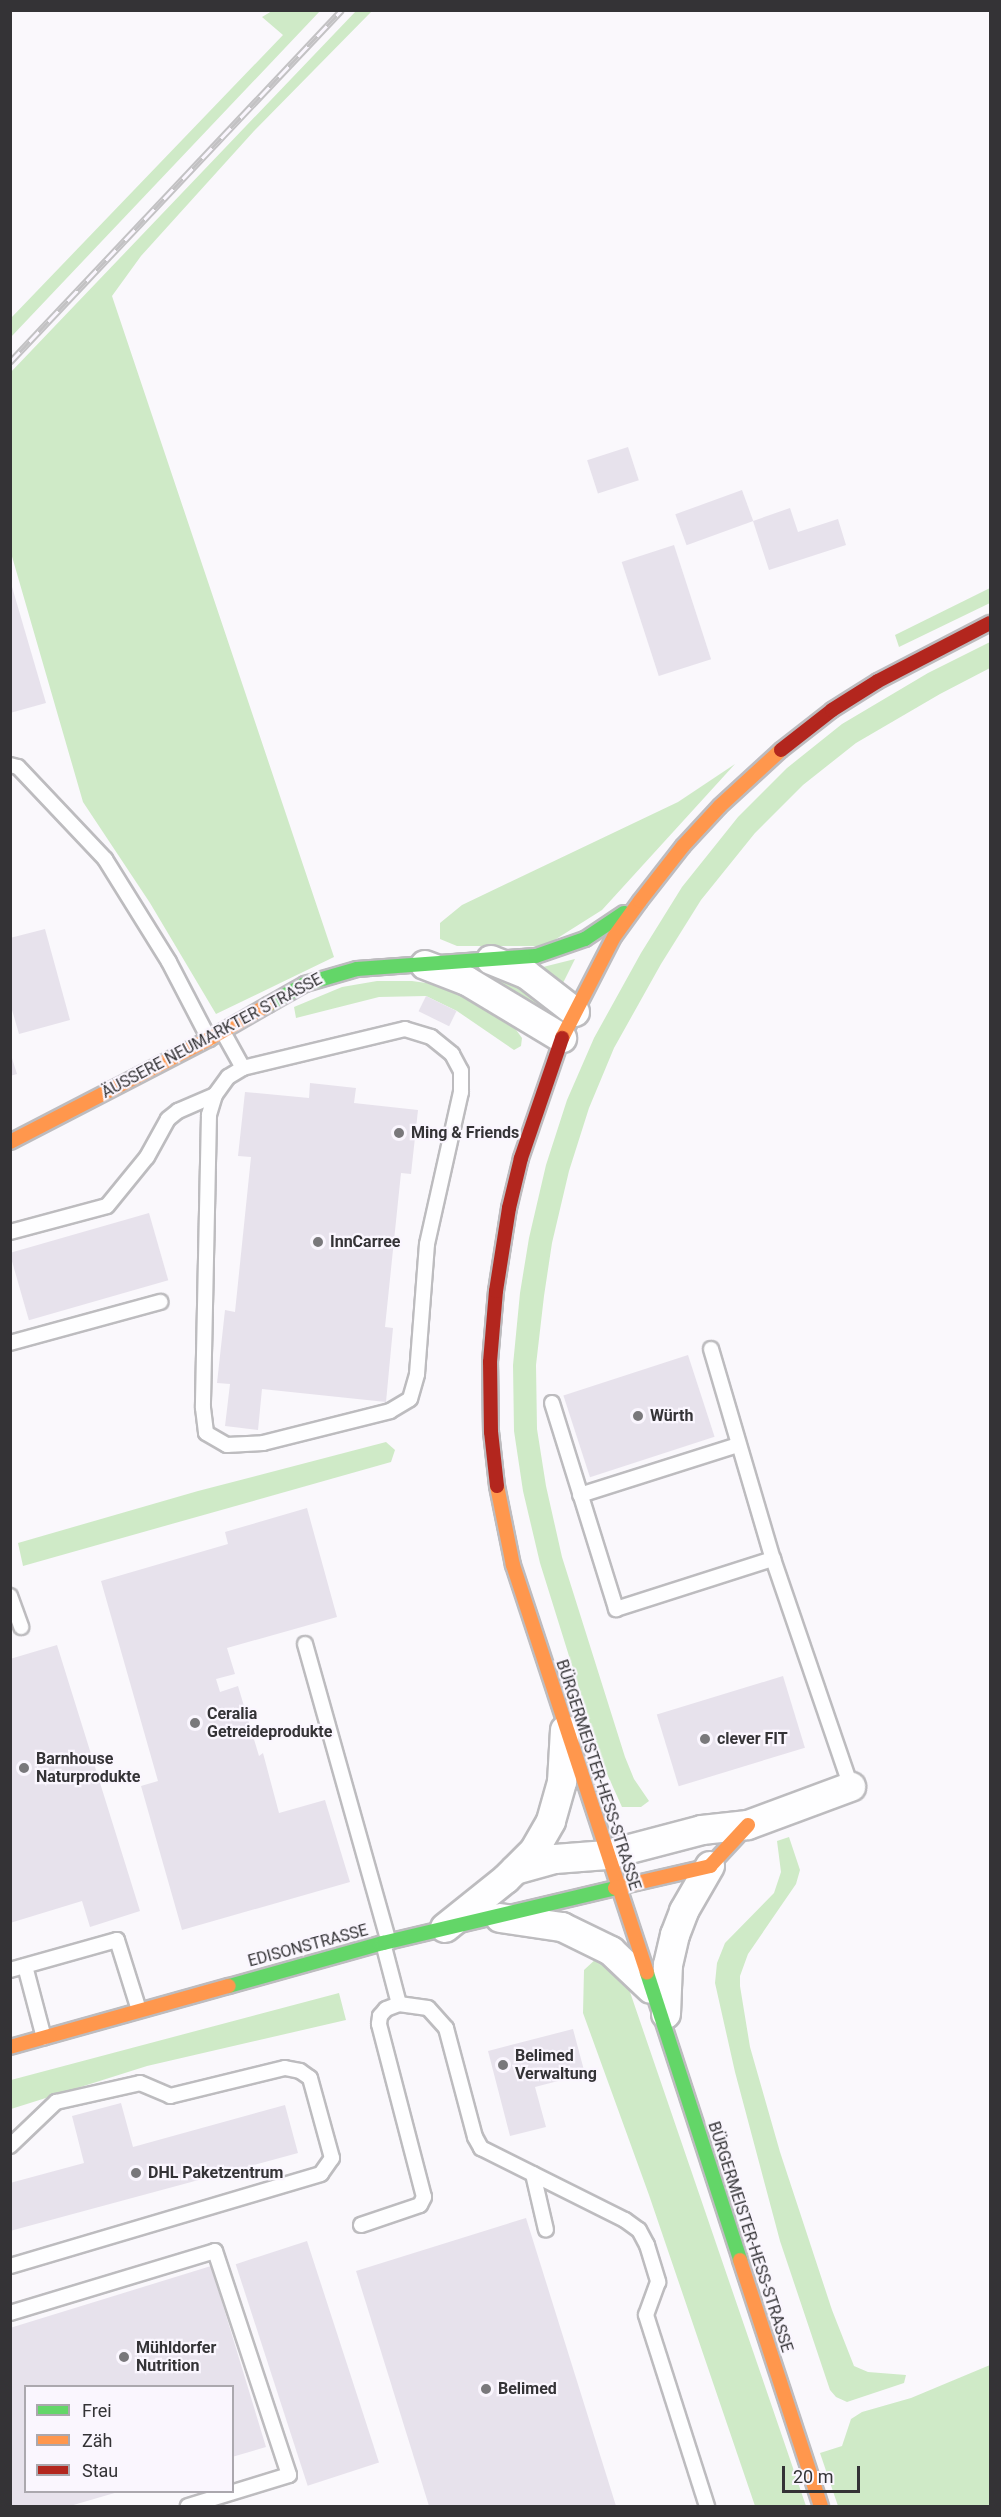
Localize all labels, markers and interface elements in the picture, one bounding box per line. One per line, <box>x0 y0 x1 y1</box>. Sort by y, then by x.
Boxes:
street label: ÄUSSERE NEUMARKTER STRASSE <box>98 970 326 1102</box>
place label: Ming & Friends <box>411 1123 519 1143</box>
marker: Ming & Friends <box>392 1126 406 1140</box>
place label: InnCarree <box>330 1232 400 1252</box>
marker: InnCarree <box>311 1235 325 1249</box>
place label: Würth <box>650 1406 693 1426</box>
marker: Würth <box>631 1409 645 1423</box>
street label: BÜRGERMEISTER-HESS-STRASSE <box>552 1657 644 1893</box>
place label: Ceralia Getreideprodukte <box>207 1704 332 1742</box>
marker: Ceralia Getreideprodukte <box>188 1716 202 1730</box>
place label: clever FIT <box>717 1729 788 1749</box>
marker: clever FIT <box>698 1732 712 1746</box>
place label: Barnhouse Naturprodukte <box>36 1749 140 1787</box>
marker: Barnhouse Naturprodukte <box>17 1761 31 1775</box>
street label: EDISONSTRASSE <box>246 1921 370 1971</box>
place label: Belimed Verwaltung <box>515 2046 597 2084</box>
marker: Belimed Verwaltung <box>496 2058 510 2072</box>
street label: BÜRGERMEISTER-HESS-STRASSE <box>704 2119 796 2355</box>
place label: DHL Paketzentrum <box>148 2163 283 2183</box>
marker: DHL Paketzentrum <box>129 2166 143 2180</box>
place label: Mühldorfer Nutrition <box>136 2338 216 2376</box>
marker: Mühldorfer Nutrition <box>117 2350 131 2364</box>
place label: Belimed <box>498 2379 557 2399</box>
marker: Belimed <box>479 2382 493 2396</box>
legend <box>24 2385 234 2493</box>
text: Frei <box>82 2400 112 2421</box>
text: Zäh <box>82 2430 113 2451</box>
scale bar <box>785 2454 863 2492</box>
text: Stau <box>82 2460 118 2481</box>
text: 20 m <box>793 2466 833 2487</box>

